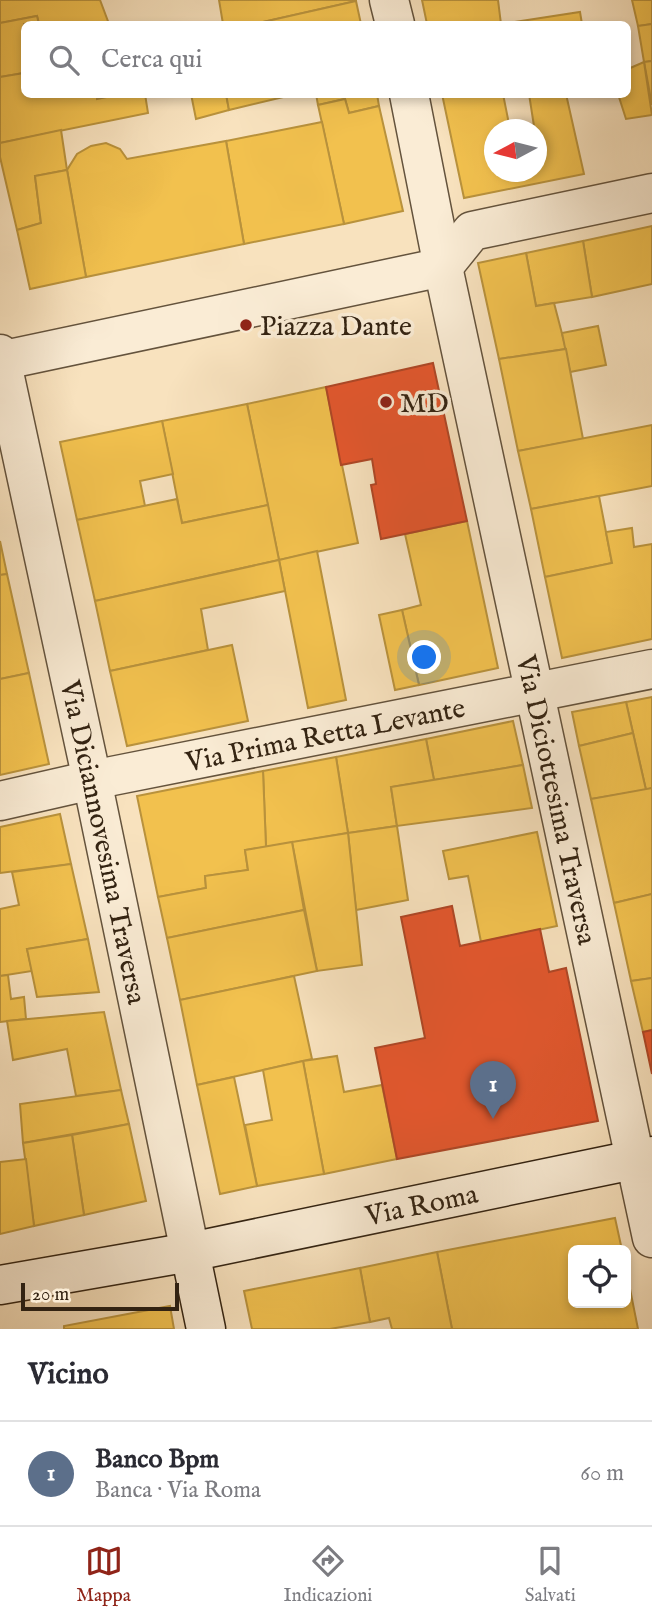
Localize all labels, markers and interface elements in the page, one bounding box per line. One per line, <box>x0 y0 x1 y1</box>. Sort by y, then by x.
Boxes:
search box <box>21 21 631 98</box>
icon: search <box>45 41 83 79</box>
text: Cerca qui <box>101 43 202 76</box>
north arrow <box>484 119 547 182</box>
place label: Piazza Dante <box>260 310 412 345</box>
marker: Piazza Dante <box>238 317 254 333</box>
place label: MD <box>400 387 449 422</box>
marker: MD <box>378 394 394 410</box>
your location <box>407 640 441 674</box>
street label: Via Diciottesima Traversa <box>507 651 604 949</box>
street label: Via Diciannovesima Traversa <box>51 676 153 1008</box>
street label: Via Prima Retta Levante <box>182 691 469 781</box>
pin: 1 <box>470 1061 516 1119</box>
street label: Via Roma <box>361 1177 482 1235</box>
map controls <box>568 1245 631 1308</box>
button: locate <box>568 1245 631 1308</box>
scale bar <box>21 1280 178 1312</box>
text: 20 m <box>32 1283 69 1307</box>
text: Vicino <box>28 1356 109 1394</box>
text: Banco Bpm <box>95 1443 219 1476</box>
text: 1 <box>47 1459 55 1488</box>
text: 60 m <box>580 1459 624 1488</box>
text: Banca · Via Roma <box>95 1476 261 1505</box>
tab: Mappa <box>76 1542 131 1608</box>
tab: Indicazioni <box>283 1542 372 1608</box>
tab: Salvati <box>525 1542 576 1608</box>

